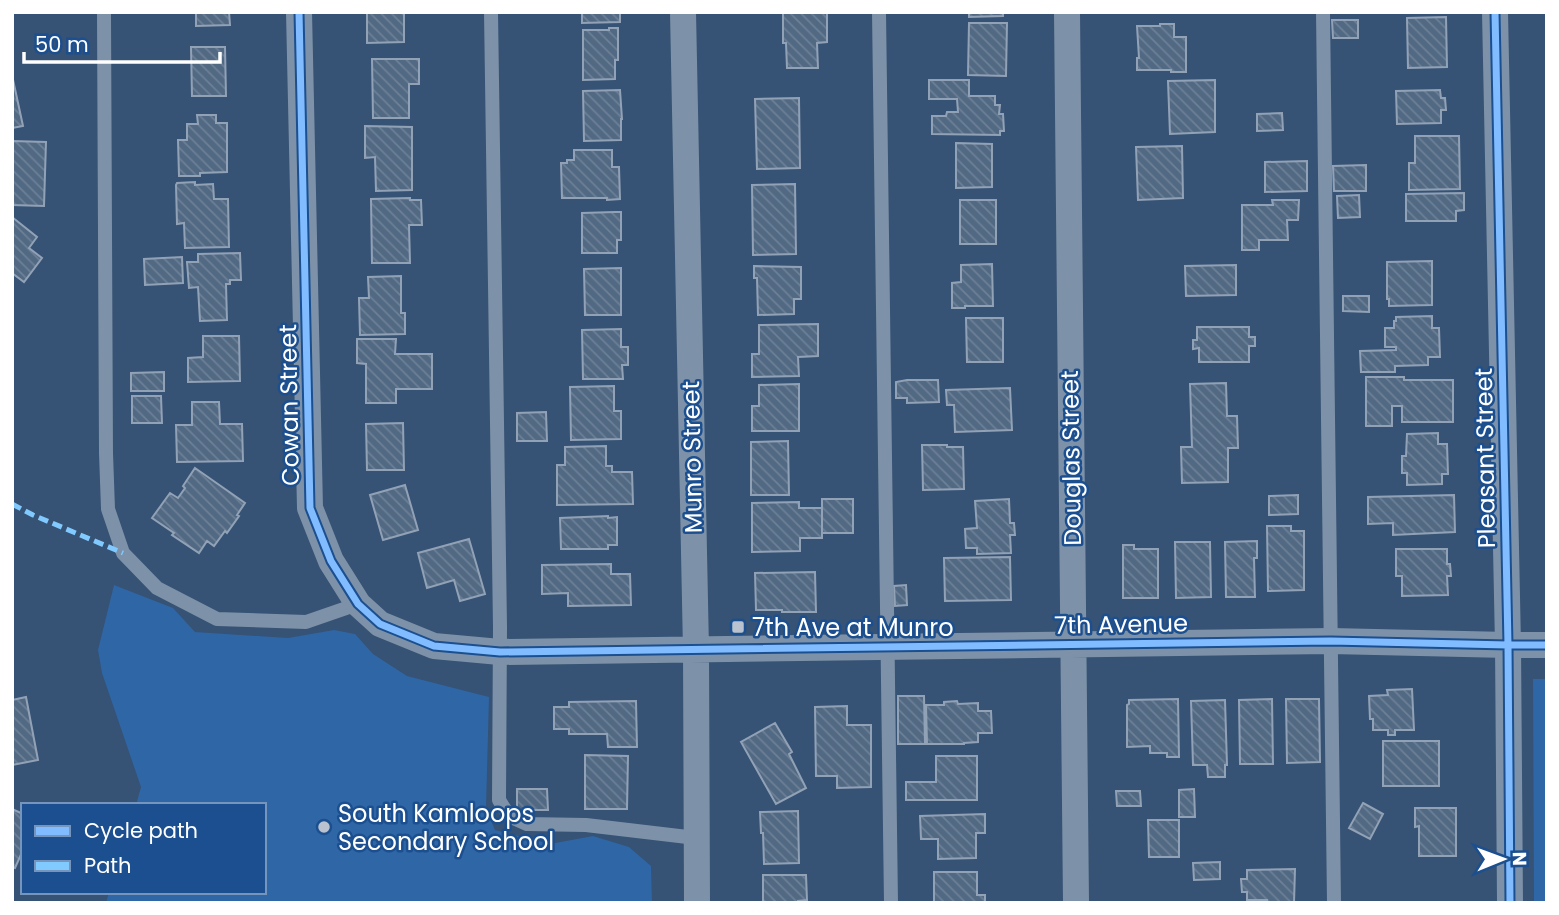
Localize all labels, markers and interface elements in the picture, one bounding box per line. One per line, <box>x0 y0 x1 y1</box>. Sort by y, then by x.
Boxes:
scale bar <box>24 21 220 65</box>
text: 50 m <box>35 30 89 59</box>
street label: Cowan Street <box>271 324 307 486</box>
street label: Pleasant Street <box>1467 368 1503 548</box>
street label: Douglas Street <box>1053 370 1089 546</box>
street label: Munro Street <box>674 381 710 533</box>
street label: 7th Avenue <box>1054 606 1188 642</box>
place label: 7th Ave at Munro <box>752 611 954 644</box>
marker: 7th Ave at Munro <box>730 619 746 635</box>
place label: South Kamloops Secondary School <box>338 797 554 858</box>
legend <box>21 803 266 894</box>
text: Cycle path <box>84 816 198 845</box>
marker: South Kamloops Secondary School <box>316 819 332 835</box>
north arrow <box>1468 824 1538 894</box>
text: Path <box>84 851 131 880</box>
text: N <box>1506 851 1533 866</box>

